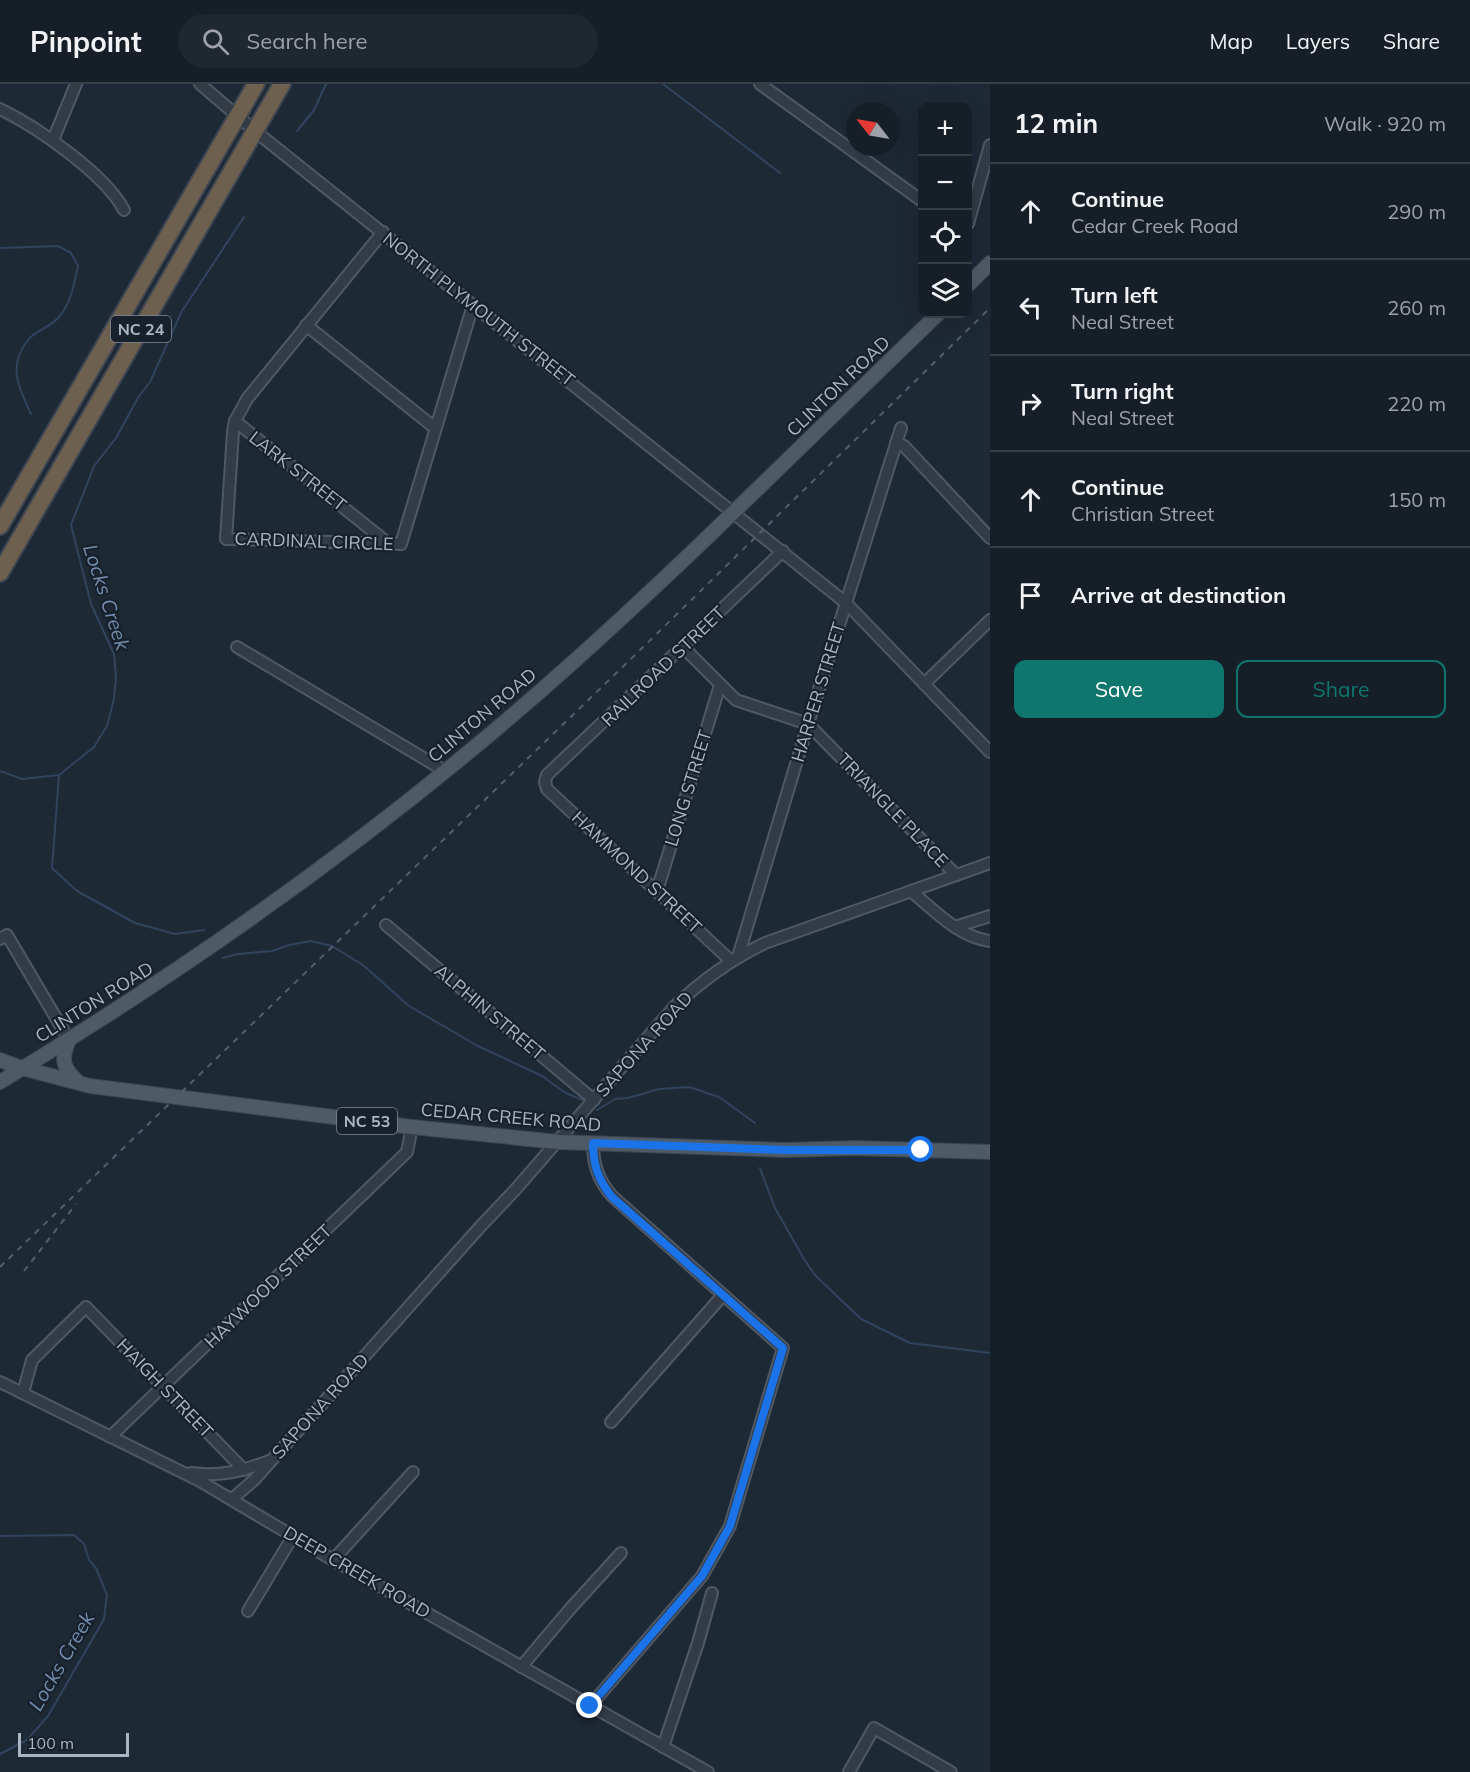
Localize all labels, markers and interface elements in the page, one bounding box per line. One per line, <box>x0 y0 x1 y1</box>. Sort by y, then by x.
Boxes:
search box <box>178 14 598 68</box>
text: Pinpoint <box>30 24 142 59</box>
icon: search <box>199 25 232 58</box>
text: Search here <box>247 27 368 55</box>
text: Map <box>1210 28 1253 54</box>
text: Layers <box>1286 28 1350 54</box>
text: Share <box>1383 28 1440 54</box>
north arrow <box>846 102 900 156</box>
map controls <box>918 102 972 318</box>
button: + <box>918 102 972 156</box>
text: 12 min <box>1014 107 1098 140</box>
text: Walk · 920 m <box>1324 111 1446 136</box>
button: − <box>918 156 972 210</box>
text: Continue <box>1071 185 1164 213</box>
icon: ahead <box>1014 195 1047 228</box>
text: 290 m <box>1387 199 1446 224</box>
button: locate <box>918 210 972 264</box>
text: Cedar Creek Road <box>1071 213 1238 238</box>
street label: NORTH PLYMOUTH STREET <box>378 227 580 391</box>
button: layers <box>918 264 972 318</box>
text: Turn left <box>1071 281 1158 309</box>
icon: left <box>1014 291 1047 324</box>
text: 260 m <box>1387 295 1446 320</box>
text: Neal Street <box>1071 309 1174 334</box>
road number: NC 24 <box>111 316 171 342</box>
street label: CLINTON ROAD <box>781 331 895 441</box>
text: Turn right <box>1071 377 1174 405</box>
icon: right <box>1014 387 1047 420</box>
text: 220 m <box>1387 391 1446 416</box>
text: Neal Street <box>1071 405 1174 430</box>
street label: LARK STREET <box>245 426 351 516</box>
text: Continue <box>1071 473 1164 501</box>
icon: ahead <box>1014 483 1047 516</box>
text: 150 m <box>1387 487 1446 512</box>
text: Christian Street <box>1071 501 1214 526</box>
street label: CARDINAL CIRCLE <box>234 527 394 555</box>
water label: Locks Creek <box>78 541 136 654</box>
icon: arrive <box>1014 579 1047 612</box>
text: Arrive at destination <box>1071 581 1286 609</box>
street label: RAILROAD STREET <box>596 601 730 731</box>
street label: HARPER STREET <box>786 619 850 765</box>
button: Save <box>1014 660 1224 718</box>
button: Share <box>1236 660 1446 718</box>
street label: CLINTON ROAD <box>423 663 541 767</box>
street label: LONG STREET <box>659 727 717 849</box>
street label: TRIANGLE PLACE <box>833 748 953 872</box>
street label: HAMMOND STREET <box>567 806 707 938</box>
street label: CLINTON ROAD <box>31 956 157 1048</box>
street label: ALPHIN STREET <box>430 959 550 1065</box>
street label: SAPONA ROAD <box>591 987 697 1101</box>
street label: CEDAR CREEK ROAD <box>420 1098 602 1136</box>
road number: NC 53 <box>337 1108 397 1134</box>
route start <box>907 1136 933 1162</box>
street label: HAYWOOD STREET <box>199 1219 337 1353</box>
street label: HAIGH STREET <box>112 1333 218 1443</box>
street label: SAPONA ROAD <box>267 1349 373 1463</box>
street label: DEEP CREEK ROAD <box>279 1521 435 1623</box>
water label: Locks Creek <box>23 1606 100 1715</box>
route end <box>576 1692 602 1718</box>
scale bar <box>18 1730 129 1758</box>
text: 100 m <box>27 1733 74 1753</box>

